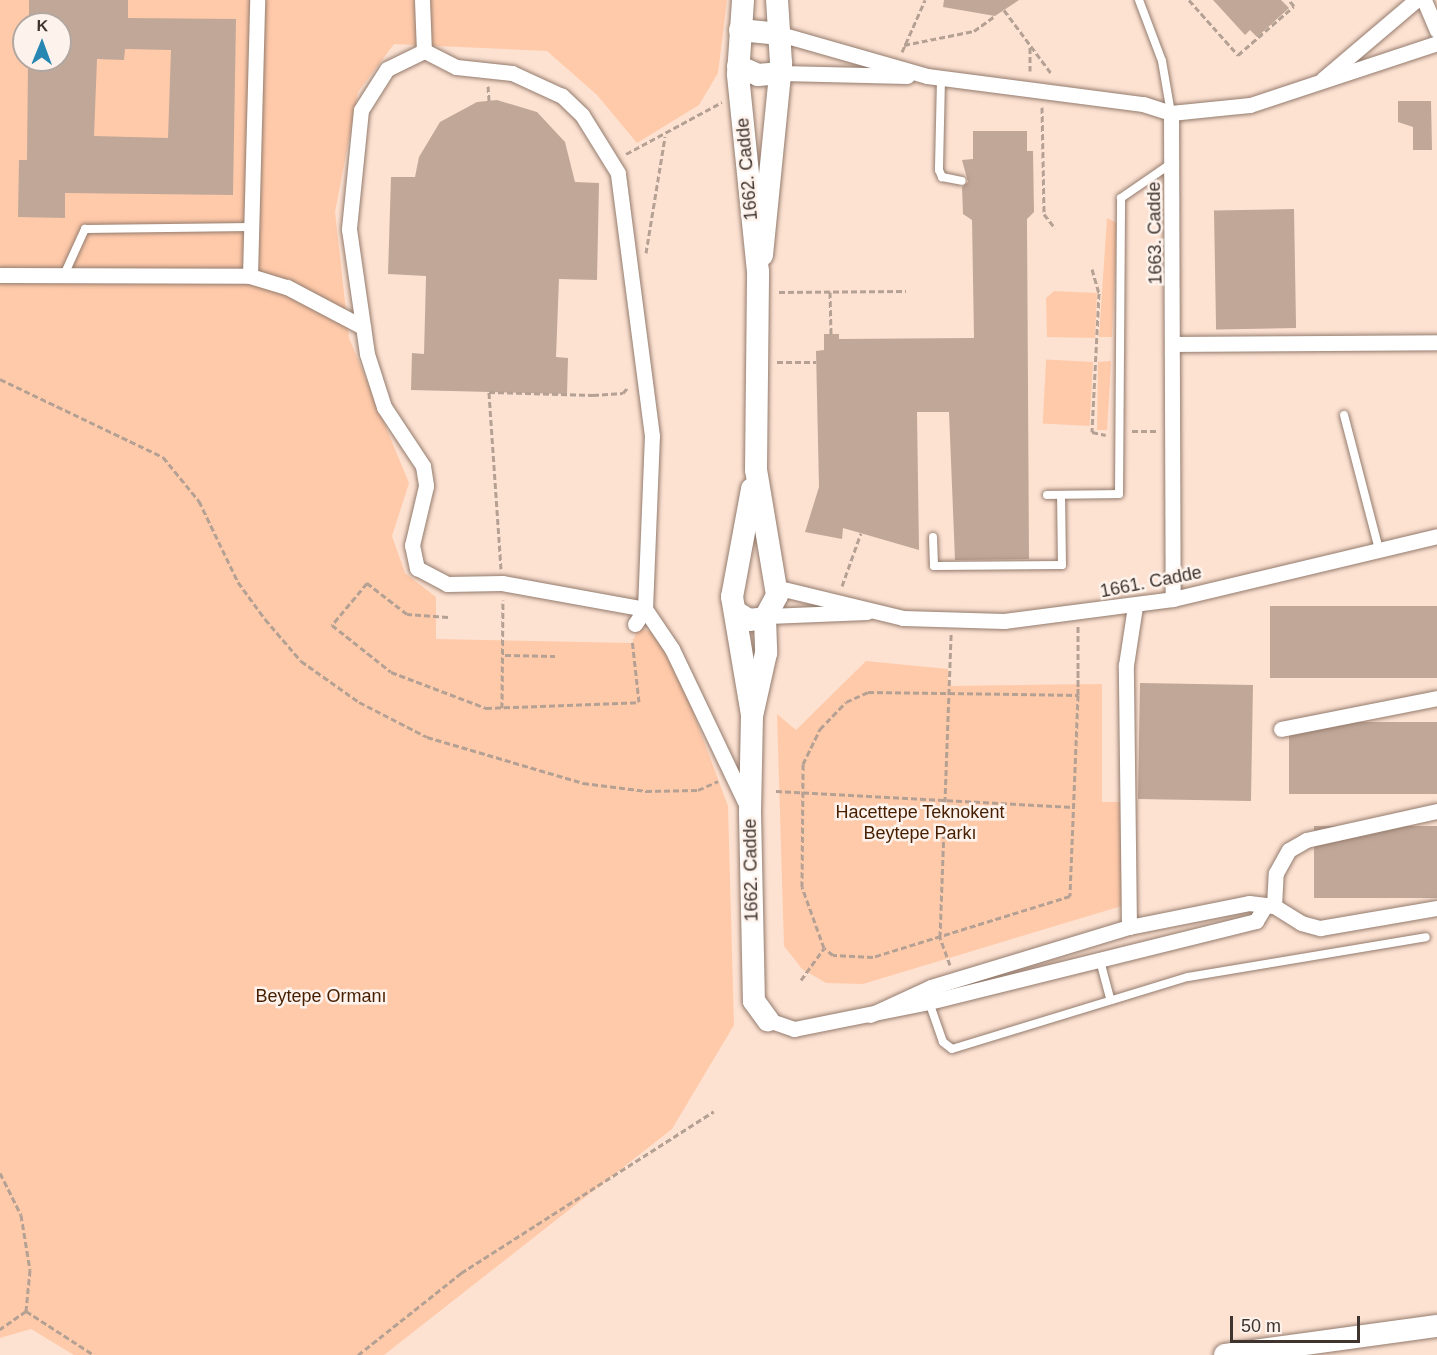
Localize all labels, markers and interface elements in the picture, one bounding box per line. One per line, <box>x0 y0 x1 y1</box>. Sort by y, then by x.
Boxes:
north arrow <box>12 12 72 72</box>
text: K <box>36 17 48 34</box>
street label: 1662. Cadde <box>732 117 762 221</box>
street label: 1663. Cadde <box>1143 181 1167 285</box>
street label: 1661. Cadde <box>1098 562 1204 602</box>
park label: Hacettepe Teknokent Beytepe Parkı <box>835 802 1005 844</box>
street label: 1662. Cadde <box>739 818 763 922</box>
park label: Beytepe Ormanı <box>255 985 387 1007</box>
scale bar <box>1233 1304 1364 1342</box>
text: 50 m <box>1241 1316 1281 1336</box>

